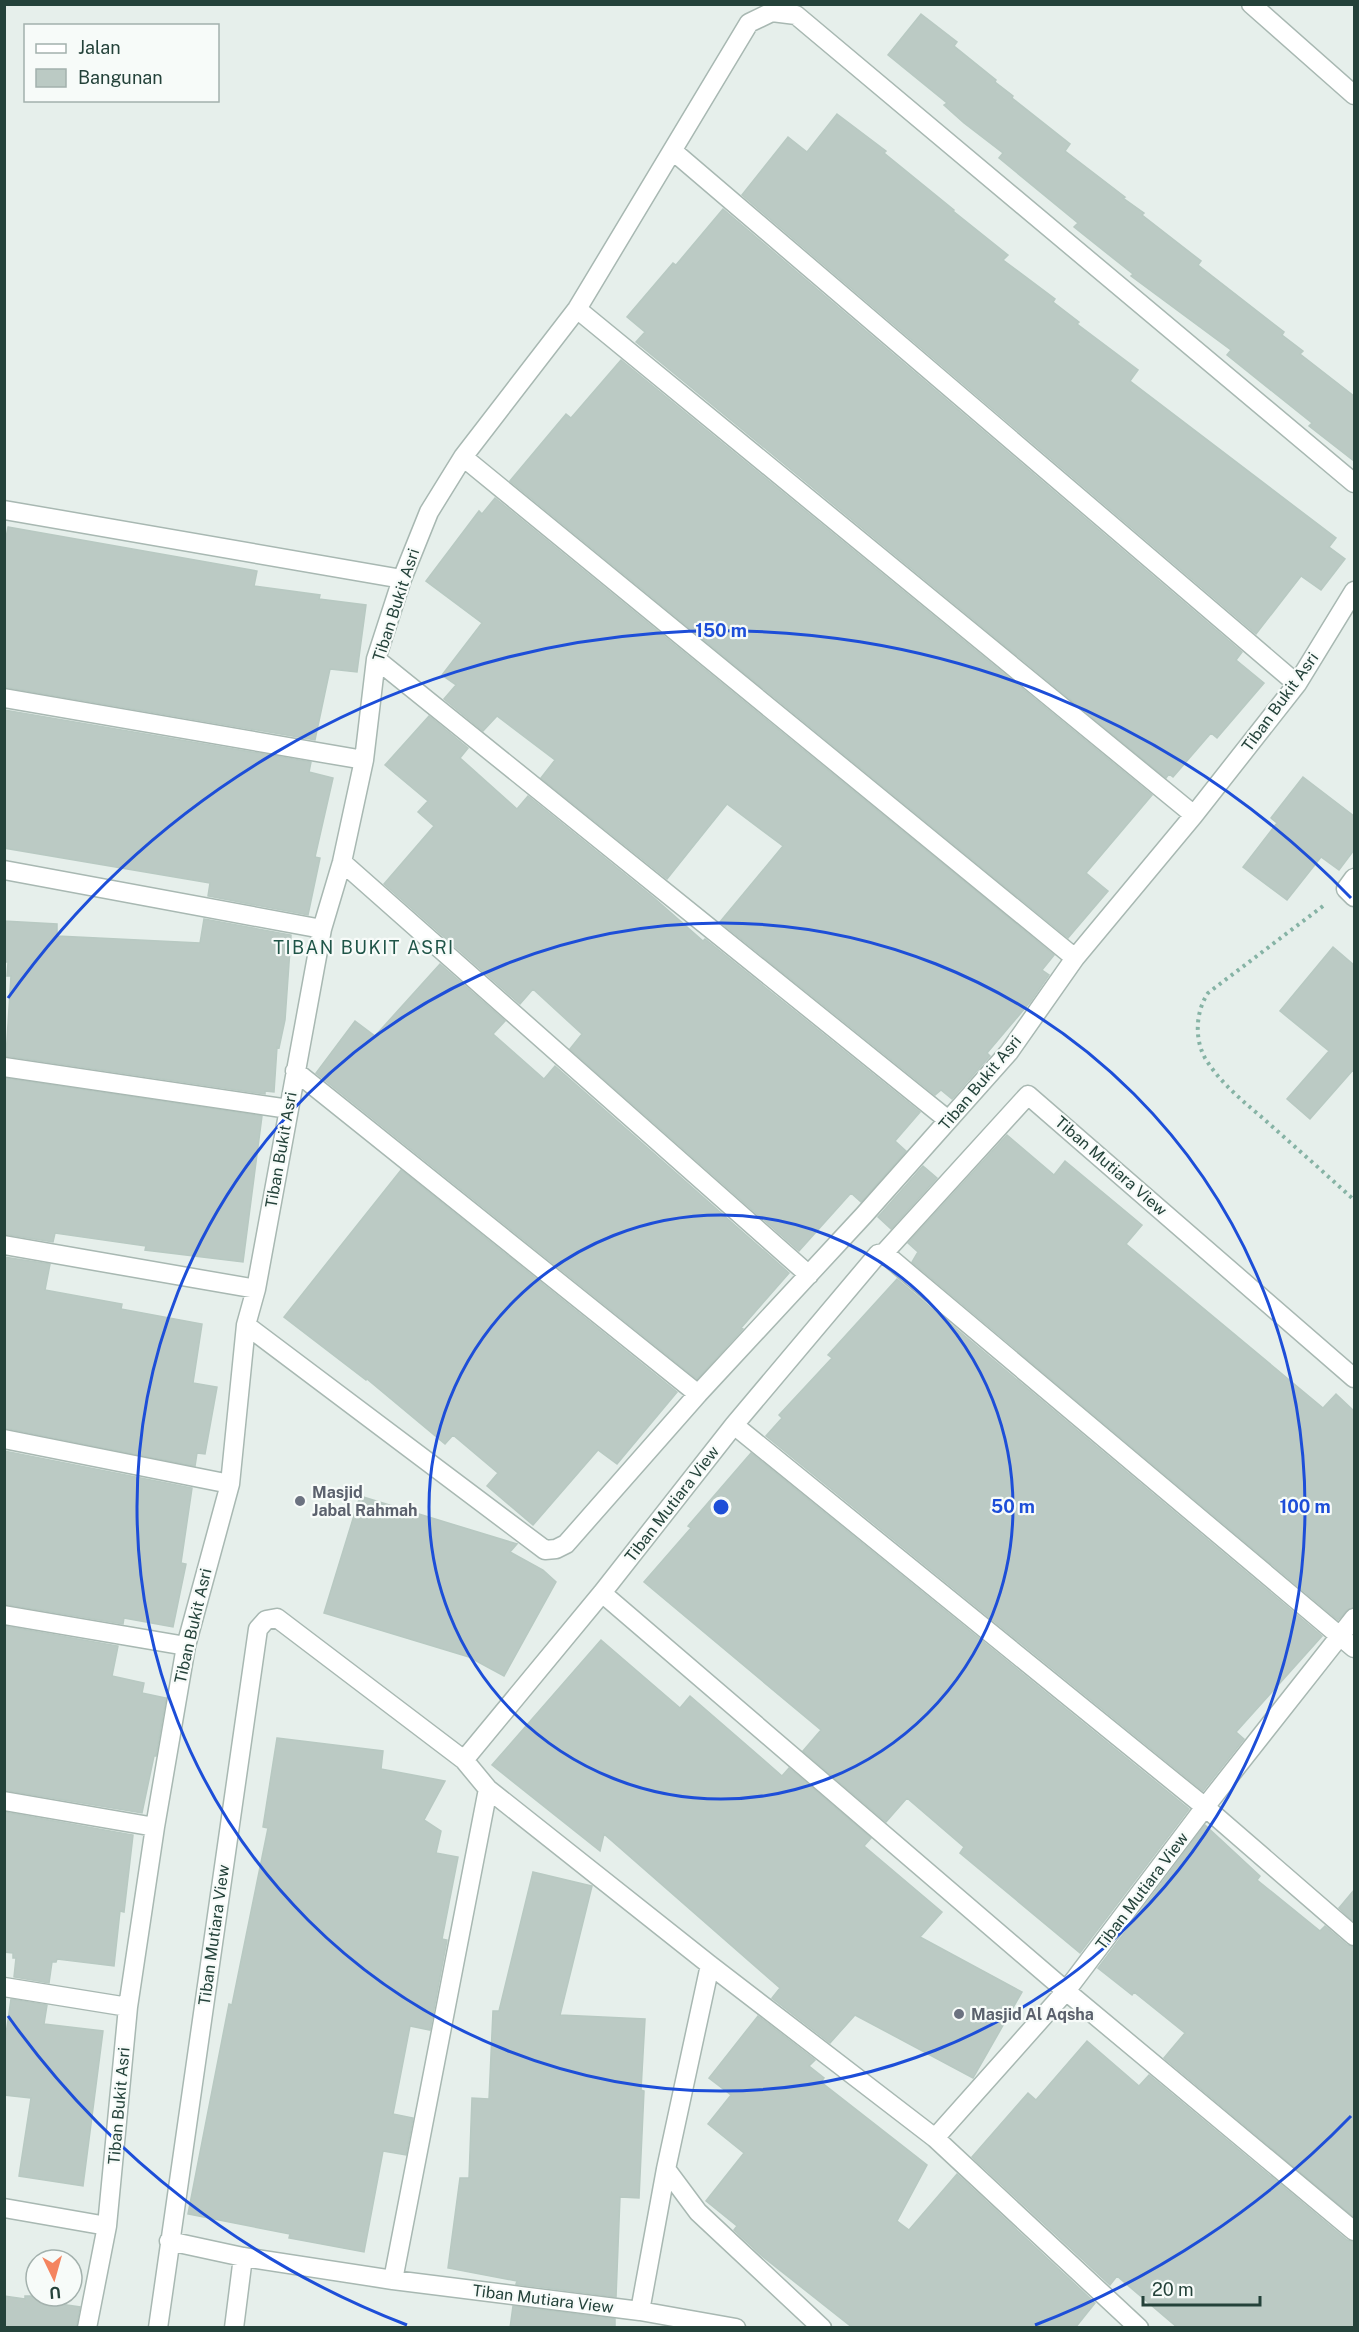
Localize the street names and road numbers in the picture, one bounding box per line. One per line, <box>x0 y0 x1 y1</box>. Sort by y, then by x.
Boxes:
street label: Tiban Bukit Asri <box>369 546 423 664</box>
street label: Tiban Bukit Asri <box>1238 649 1322 755</box>
street label: Tiban Bukit Asri <box>935 1032 1025 1134</box>
street label: Tiban Bukit Asri <box>261 1090 301 1210</box>
street label: Tiban Mutiara View <box>1051 1112 1171 1220</box>
street label: Tiban Mutiara View <box>621 1442 723 1566</box>
street label: Tiban Bukit Asri <box>171 1567 215 1685</box>
street label: Tiban Mutiara View <box>1092 1828 1193 1953</box>
street label: Tiban Mutiara View <box>195 1863 233 2007</box>
street label: Tiban Bukit Asri <box>104 2047 134 2165</box>
street label: Tiban Mutiara View <box>471 2281 615 2317</box>

